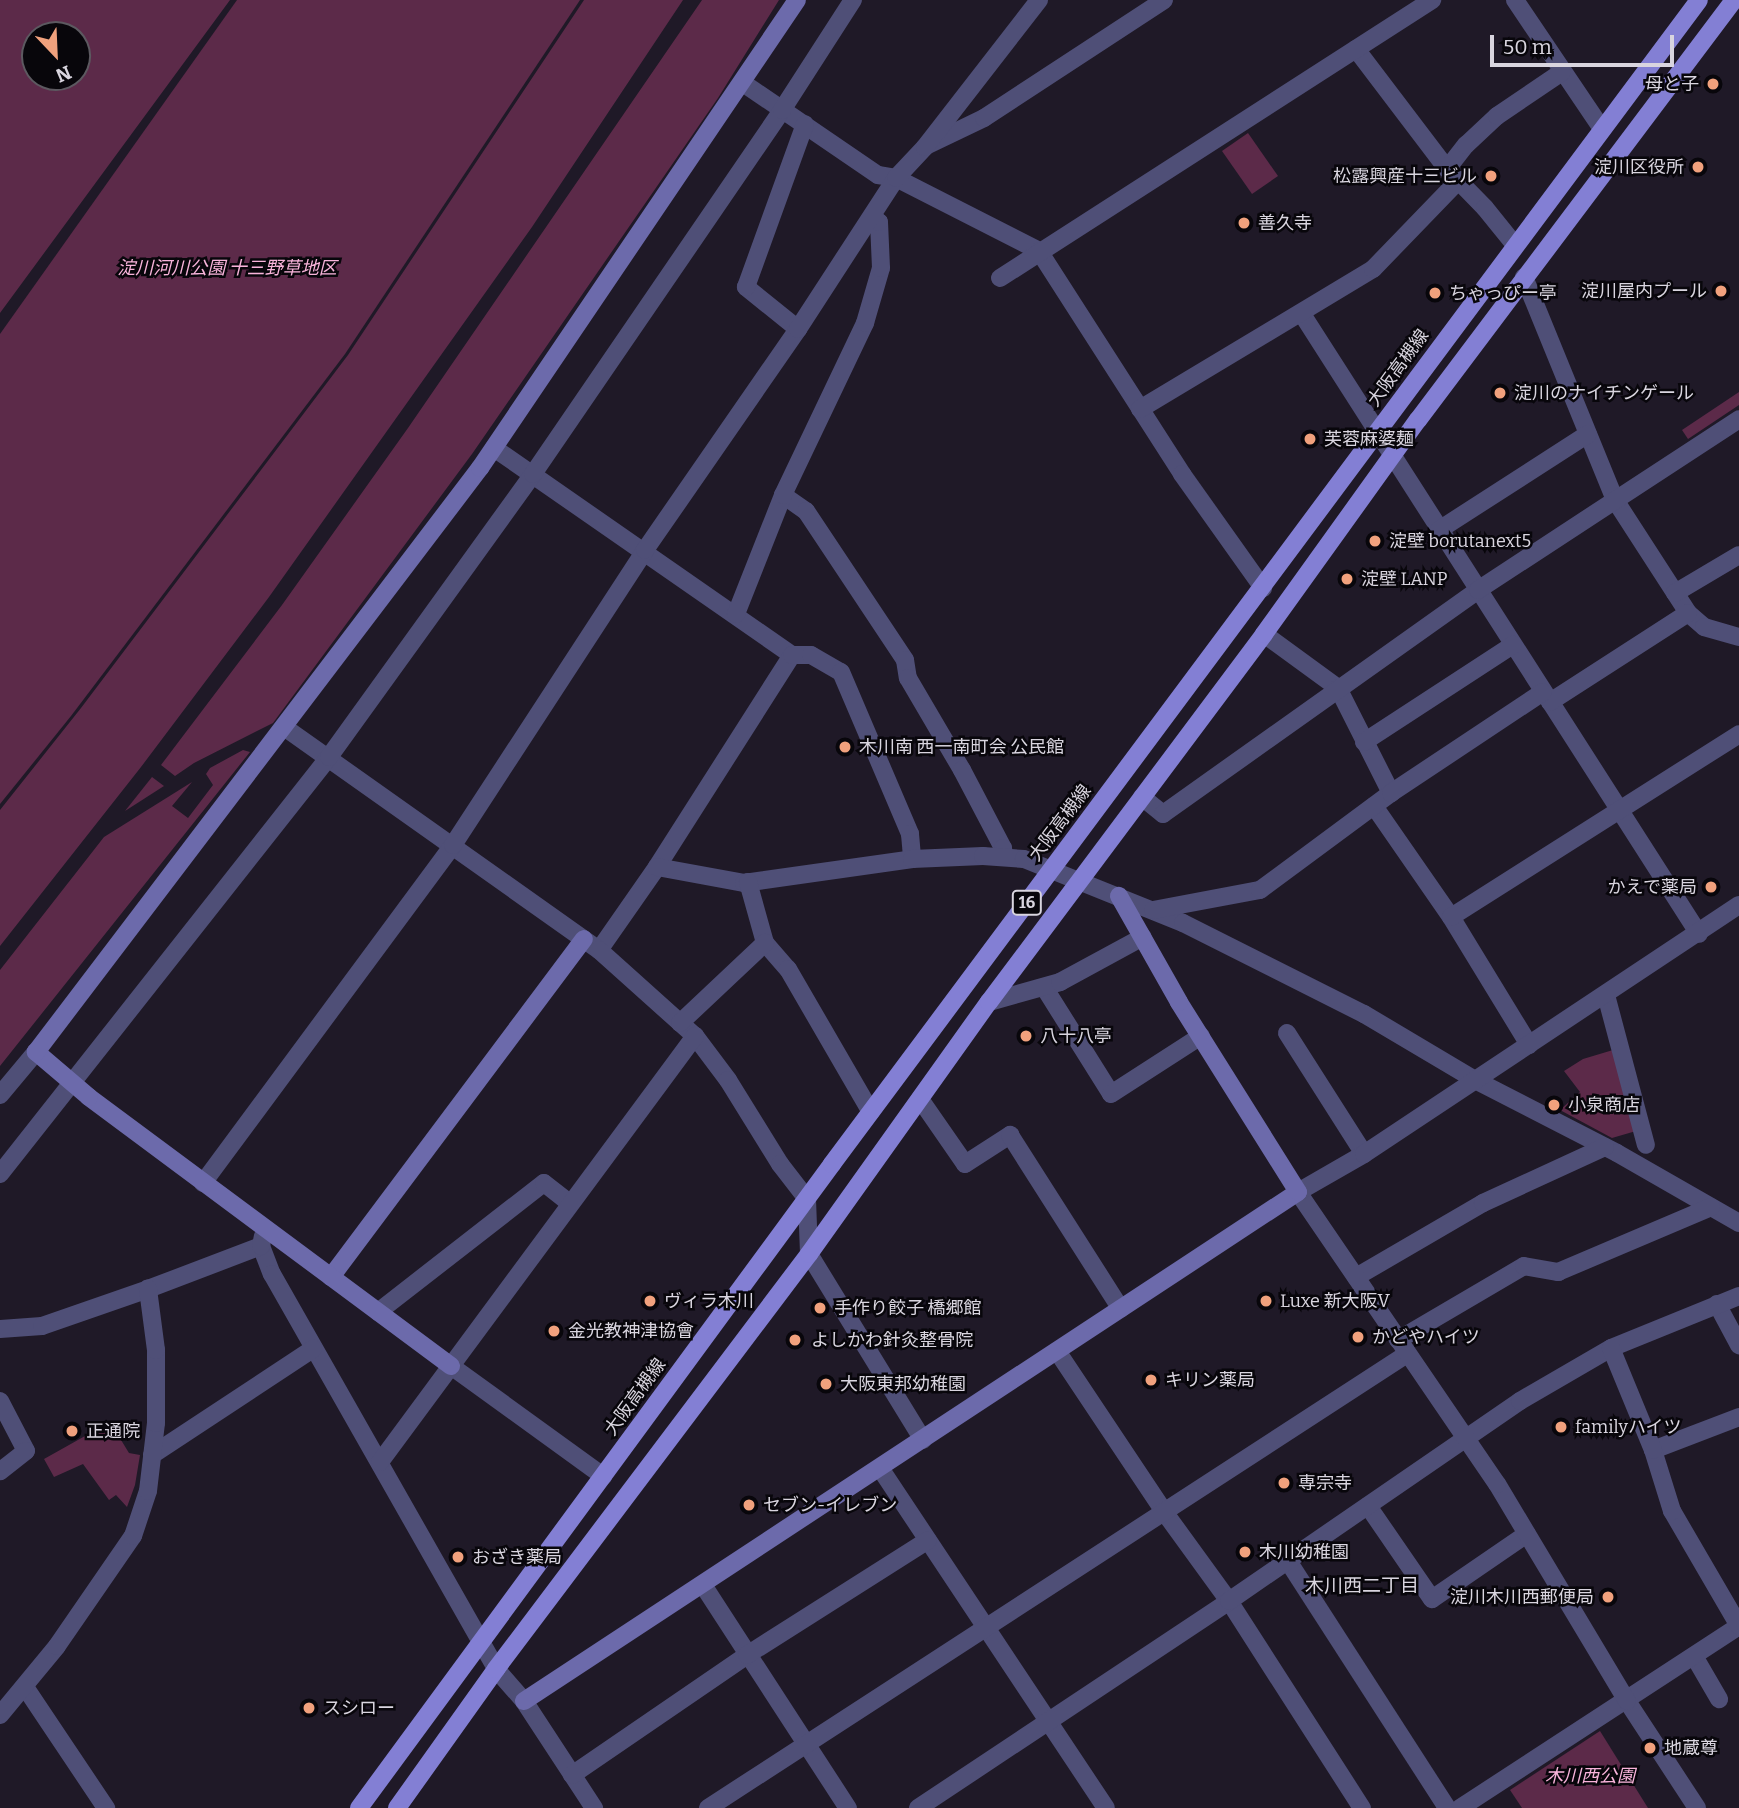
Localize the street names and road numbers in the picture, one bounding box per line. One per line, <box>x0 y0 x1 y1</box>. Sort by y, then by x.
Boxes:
street label: 大阪高槻線 <box>1363 325 1433 411</box>
street label: 大阪高槻線 <box>1024 781 1096 865</box>
road number: 16 <box>1011 890 1043 916</box>
street label: 大阪高槻線 <box>600 1354 670 1440</box>

